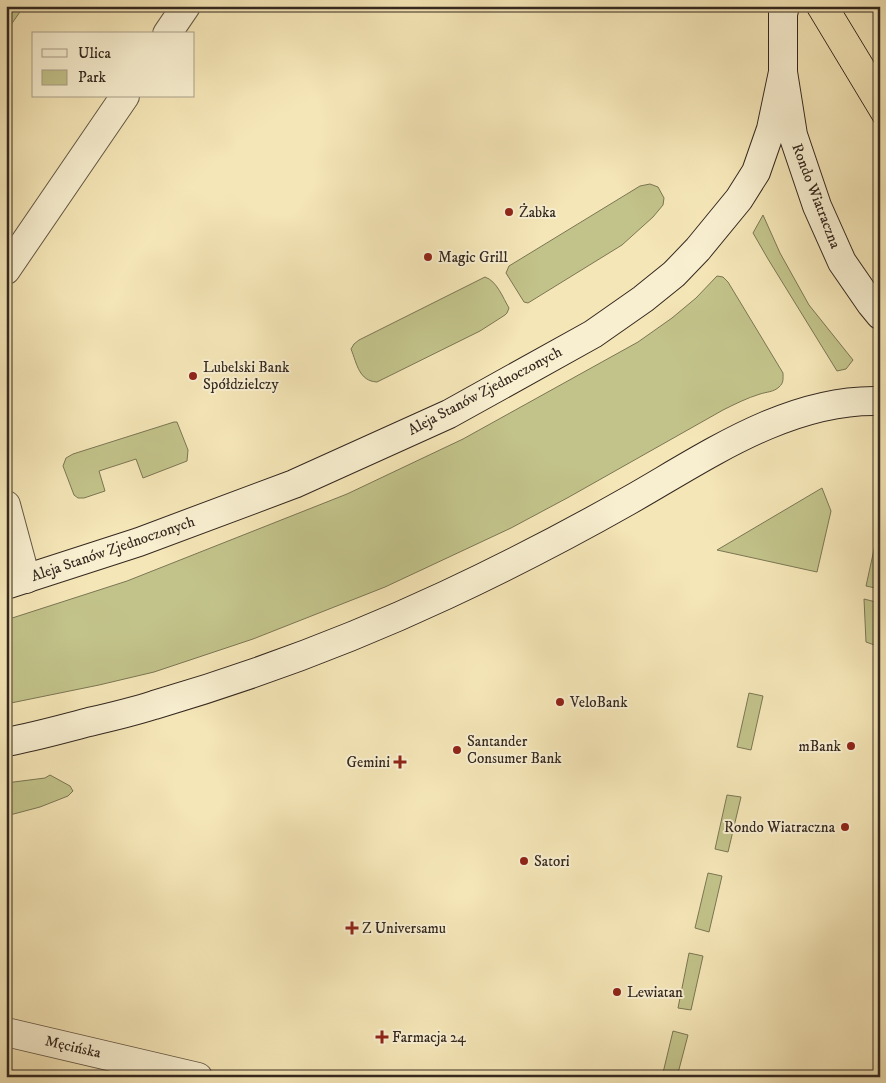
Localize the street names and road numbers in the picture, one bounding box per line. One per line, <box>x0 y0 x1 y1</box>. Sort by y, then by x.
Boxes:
street label: Rondo Wiatraczna <box>787 141 845 252</box>
street label: Aleja Stanów Zjednoczonych <box>405 342 565 440</box>
street label: Aleja Stanów Zjednoczonych <box>29 512 197 586</box>
street label: Męcińska <box>43 1031 103 1063</box>

